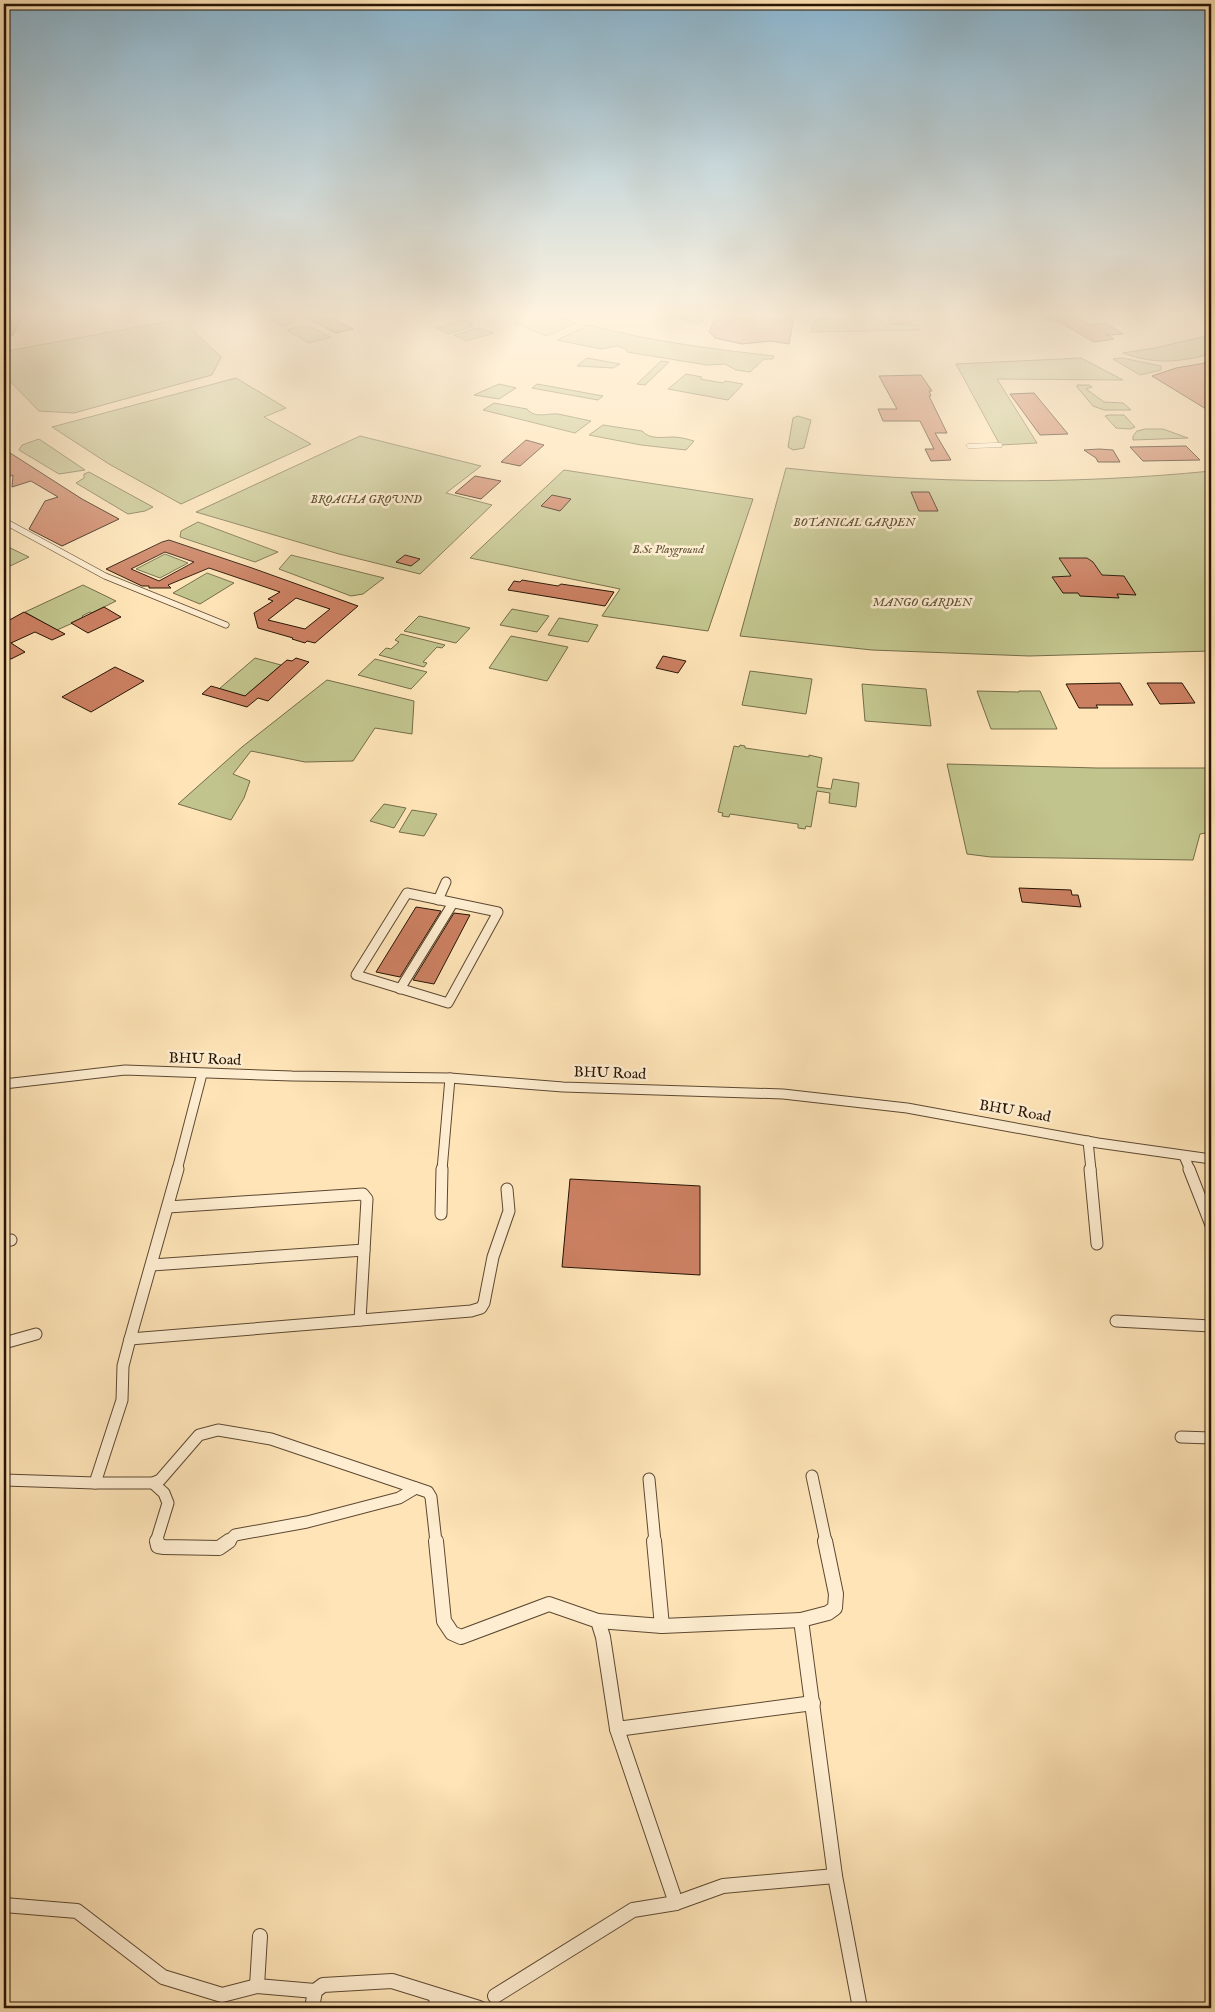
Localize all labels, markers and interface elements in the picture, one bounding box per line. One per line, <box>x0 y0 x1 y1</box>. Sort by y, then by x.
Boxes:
park label: BROACHA GROUND <box>310 492 422 507</box>
park label: BOTANICAL GARDEN <box>793 515 916 530</box>
park label: B.Sc Playground <box>632 542 705 558</box>
park label: MANGO GARDEN <box>872 595 973 610</box>
street label: BHU Road <box>168 1048 243 1070</box>
street label: BHU Road <box>573 1062 648 1084</box>
street label: BHU Road <box>978 1095 1053 1127</box>

